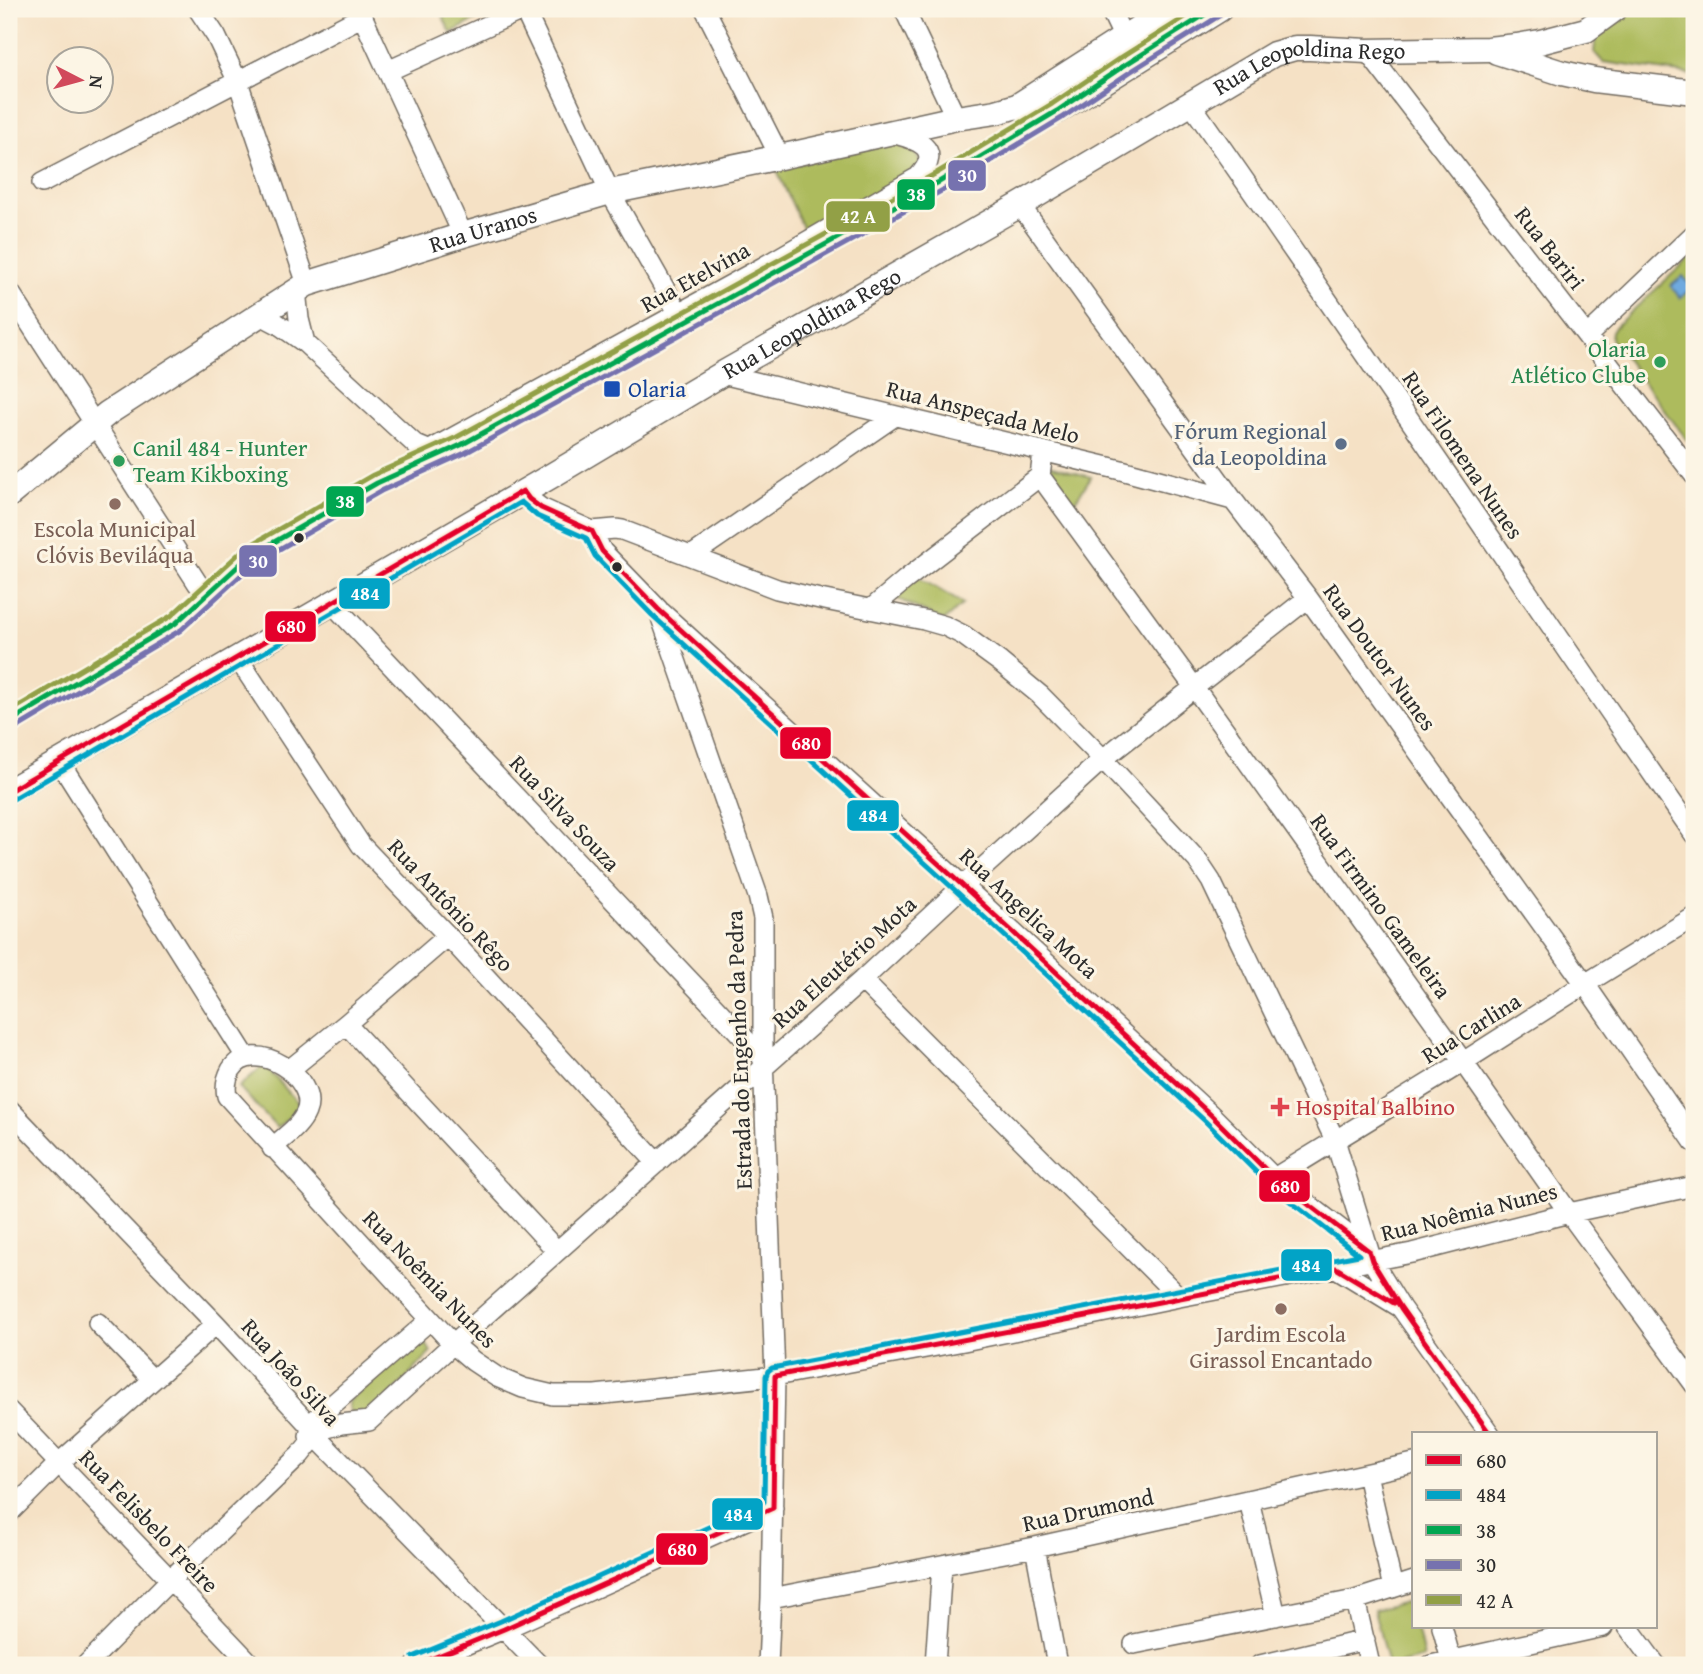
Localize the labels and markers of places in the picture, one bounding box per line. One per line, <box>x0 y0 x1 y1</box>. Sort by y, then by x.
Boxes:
place label: Olaria Atlético Clube <box>1511 332 1646 391</box>
marker: Olaria Atlético Clube <box>1652 354 1668 370</box>
place label: Olaria <box>628 372 686 405</box>
marker: Olaria <box>602 379 622 399</box>
place label: Fórum Regional da Leopoldina <box>1174 414 1327 473</box>
place label: Canil 484 - Hunter Team Kikboxing <box>133 431 308 490</box>
marker: Fórum Regional da Leopoldina <box>1333 436 1349 452</box>
marker: Canil 484 - Hunter Team Kikboxing <box>111 453 127 469</box>
marker: Escola Municipal Clóvis Beviláqua <box>107 496 123 512</box>
place label: Escola Municipal Clóvis Beviláqua <box>34 512 196 571</box>
unlabelled marker <box>292 531 306 545</box>
unlabelled marker <box>610 560 624 574</box>
place label: Hospital Balbino <box>1296 1090 1455 1123</box>
marker: Hospital Balbino <box>1270 1097 1290 1117</box>
marker: Jardim Escola Girassol Encantado <box>1273 1301 1289 1317</box>
place label: Jardim Escola Girassol Encantado <box>1189 1317 1373 1376</box>

